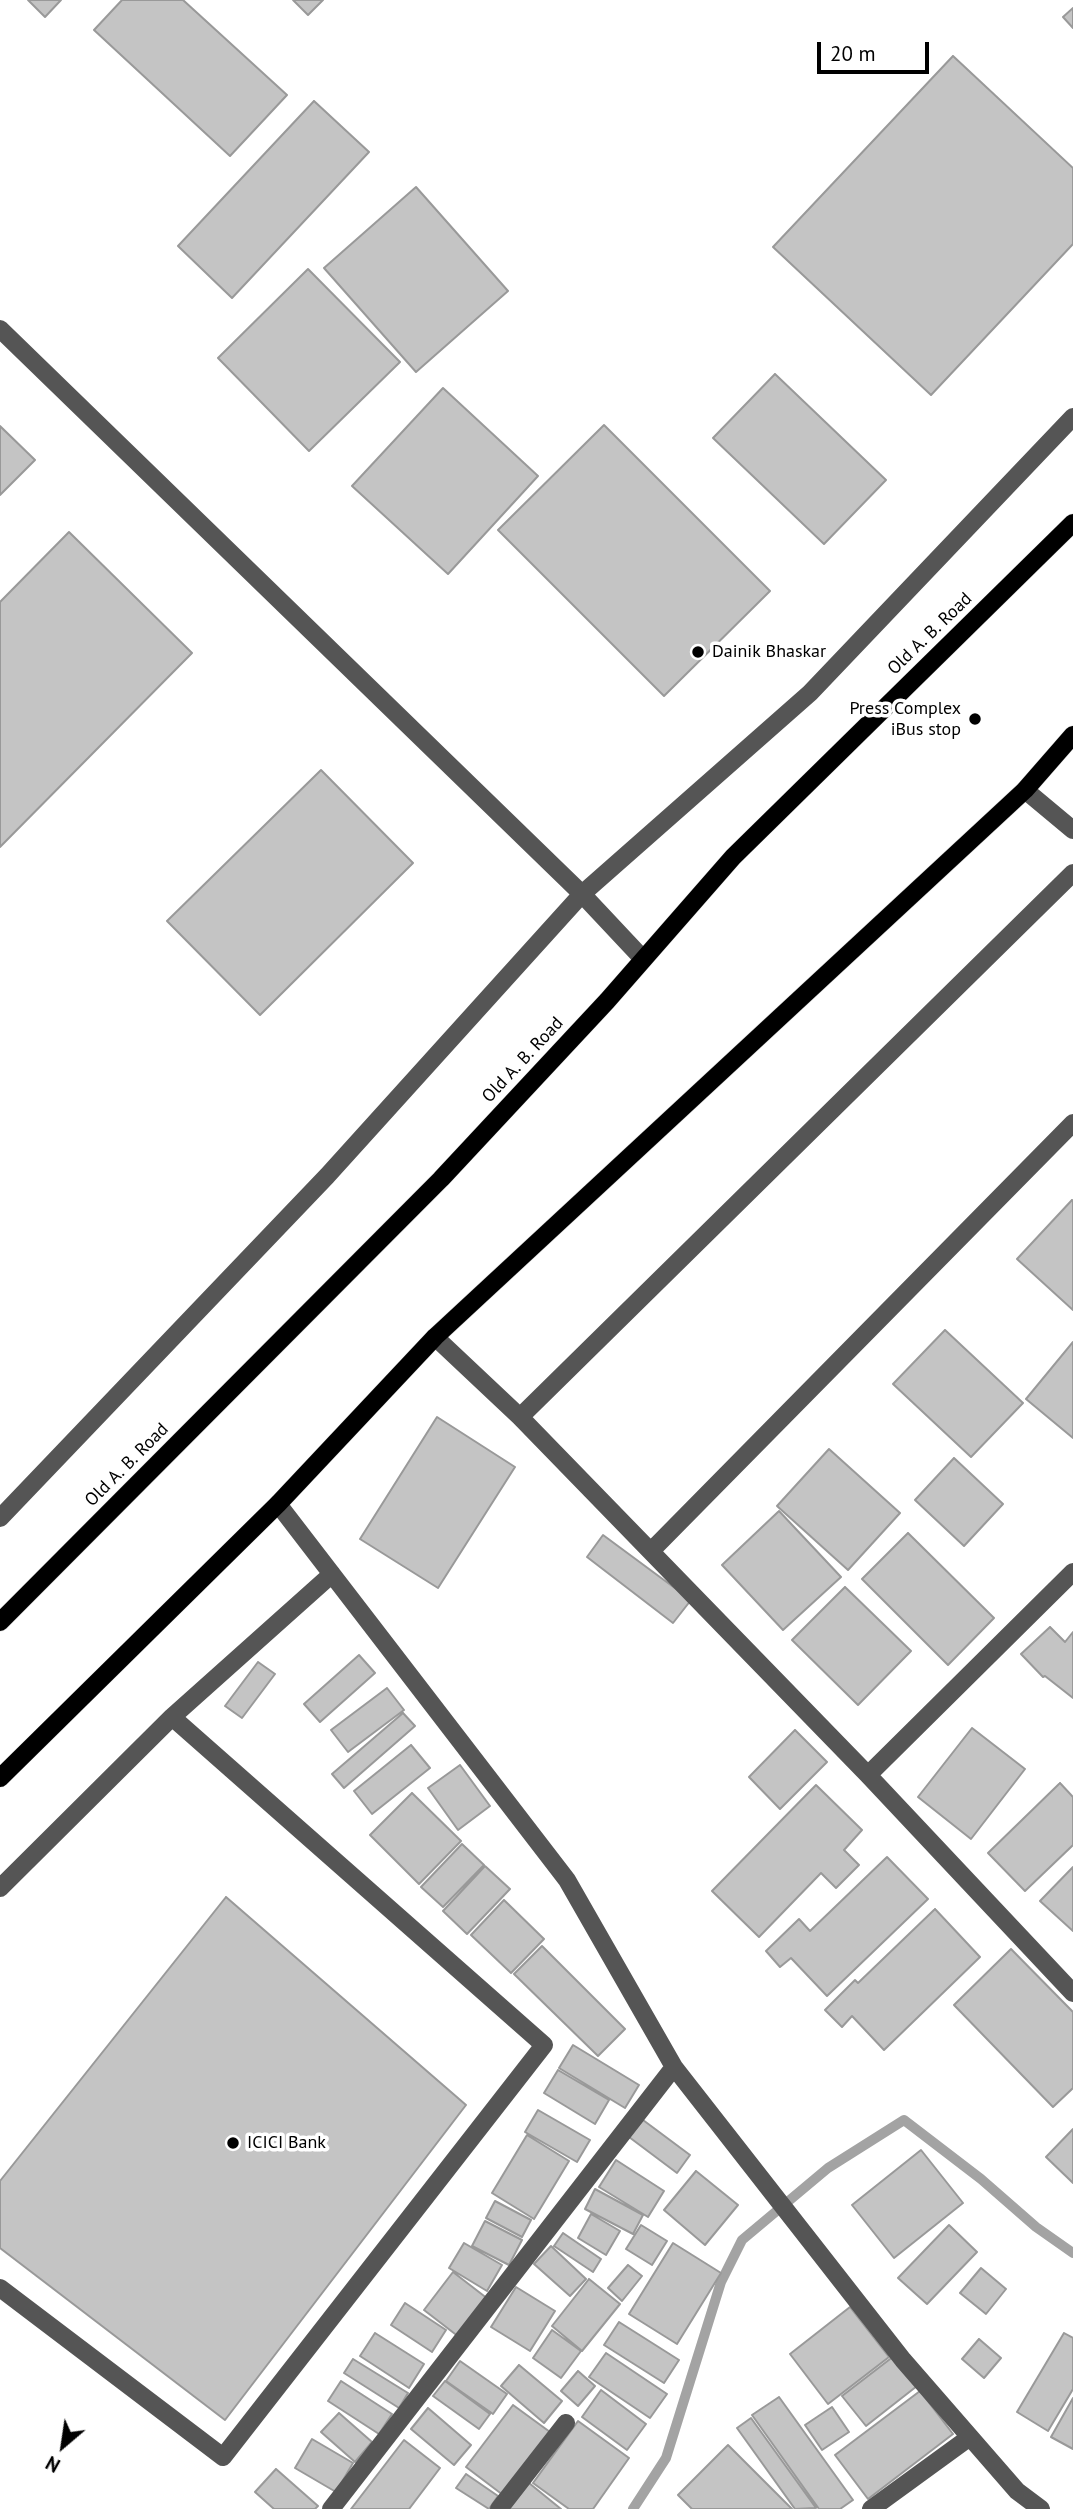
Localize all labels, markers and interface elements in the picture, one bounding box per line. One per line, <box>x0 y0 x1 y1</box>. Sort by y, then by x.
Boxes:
scale bar <box>821 28 933 72</box>
text: 20 m <box>830 40 876 67</box>
street label: Old A. B. Road <box>883 588 977 680</box>
place label: Dainik Bhaskar <box>712 641 826 663</box>
marker: Dainik Bhaskar <box>690 644 706 660</box>
place label: Press Complex iBus stop <box>849 698 961 740</box>
marker: Press Complex iBus stop <box>967 711 983 727</box>
street label: Old A. B. Road <box>478 1013 568 1107</box>
street label: Old A. B. Road <box>81 1419 173 1511</box>
place label: ICICI Bank <box>247 2132 326 2154</box>
marker: ICICI Bank <box>225 2135 241 2151</box>
north arrow <box>28 2411 98 2481</box>
text: N <box>42 2451 64 2478</box>

